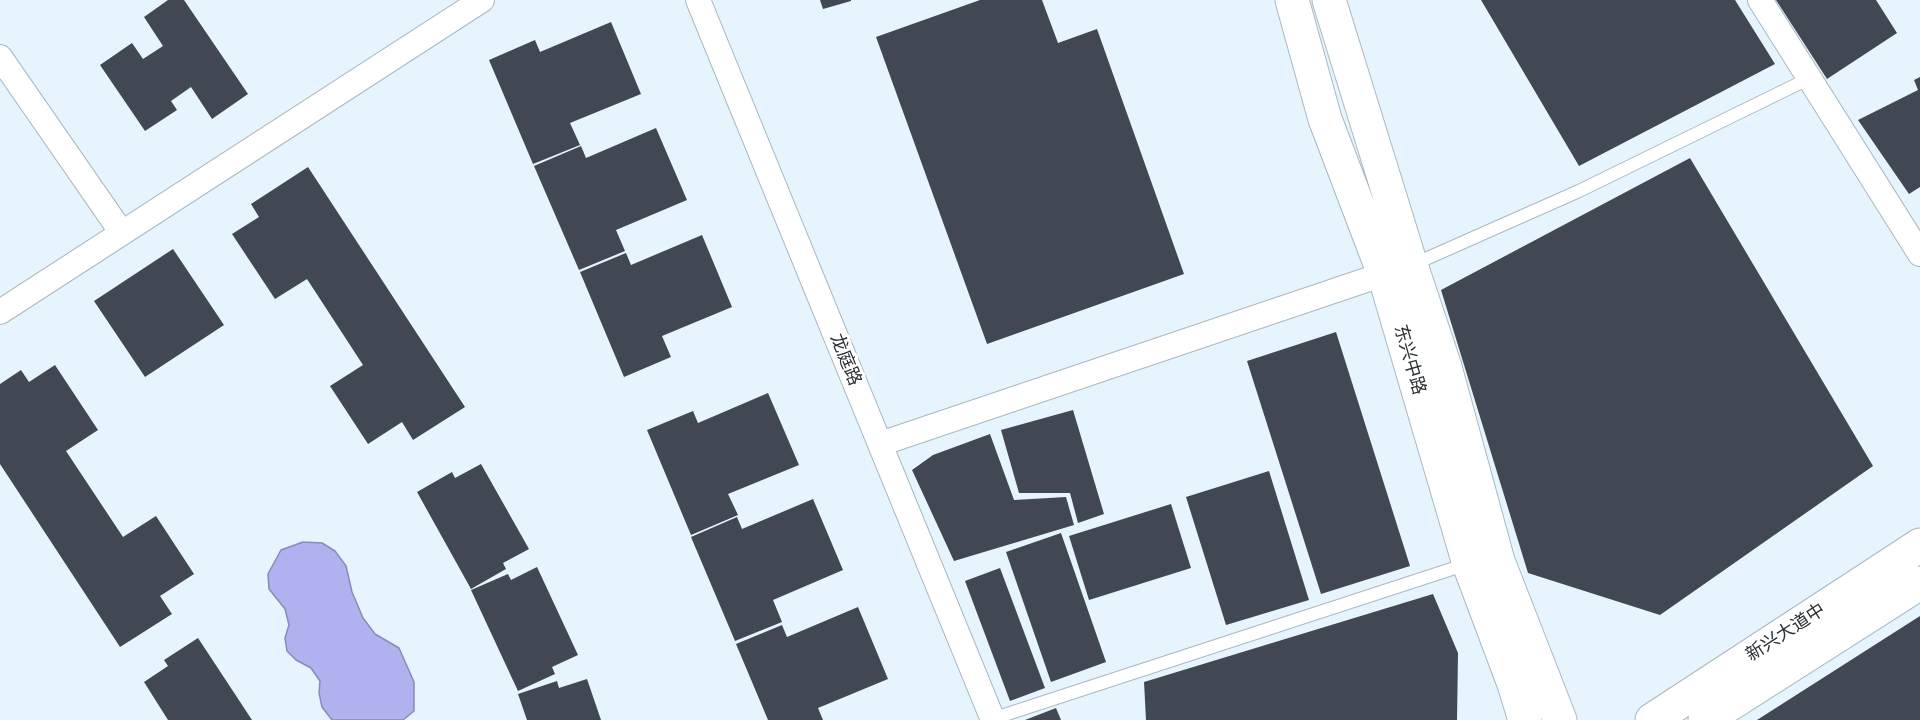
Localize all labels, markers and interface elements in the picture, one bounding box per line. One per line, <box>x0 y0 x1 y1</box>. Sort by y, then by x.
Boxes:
street label: 东兴中路 <box>1389 322 1429 398</box>
street label: 龙庭路 <box>825 331 865 389</box>
street label: 新兴大道中 <box>1742 599 1830 667</box>

